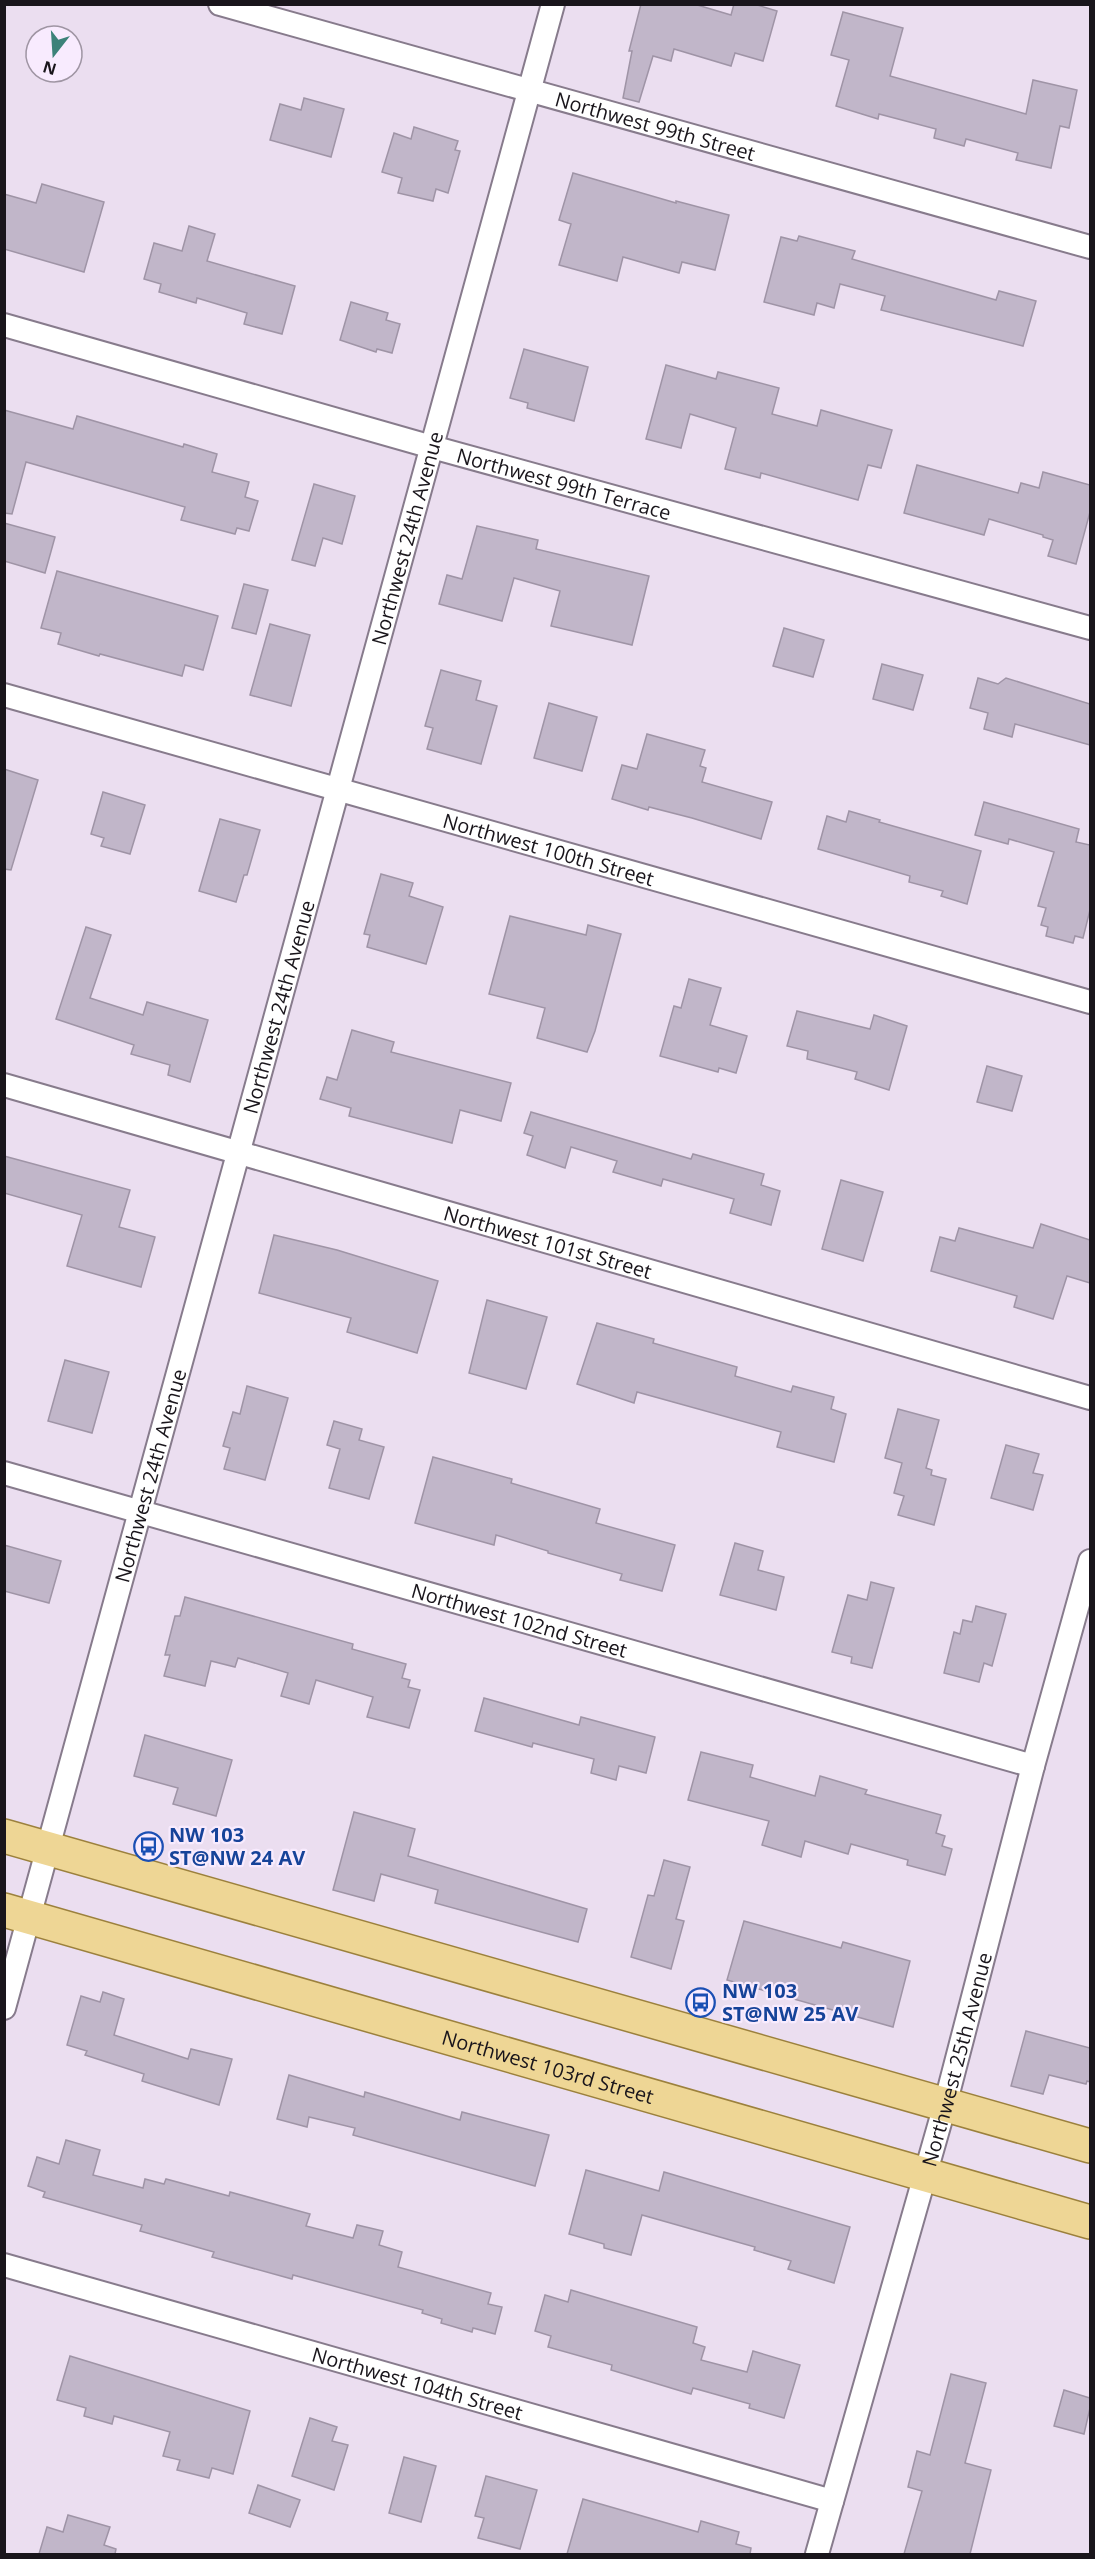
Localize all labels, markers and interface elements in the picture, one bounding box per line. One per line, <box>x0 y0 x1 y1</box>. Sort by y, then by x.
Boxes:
north arrow <box>24 24 84 84</box>
text: N <box>40 56 59 81</box>
street label: Northwest 99th Street <box>552 85 759 166</box>
street label: Northwest 24th Avenue <box>365 428 449 648</box>
street label: Northwest 99th Terrace <box>454 441 674 526</box>
street label: Northwest 100th Street <box>440 806 657 892</box>
street label: Northwest 24th Avenue <box>236 897 320 1117</box>
street label: Northwest 101st Street <box>441 1199 655 1285</box>
street label: Northwest 24th Avenue <box>108 1366 192 1585</box>
street label: Northwest 102nd Street <box>408 1576 631 1663</box>
place label: NW 103 ST@NW 24 AV <box>169 1821 305 1871</box>
bus stop icon: NW 103 ST@NW 24 AV <box>132 1830 164 1862</box>
street label: Northwest 25th Avenue <box>915 1949 998 2169</box>
place label: NW 103 ST@NW 25 AV <box>722 1977 858 2027</box>
bus stop icon: NW 103 ST@NW 25 AV <box>685 1986 717 2018</box>
street label: Northwest 103rd Street <box>439 2023 657 2110</box>
street label: Northwest 104th Street <box>309 2340 526 2426</box>

